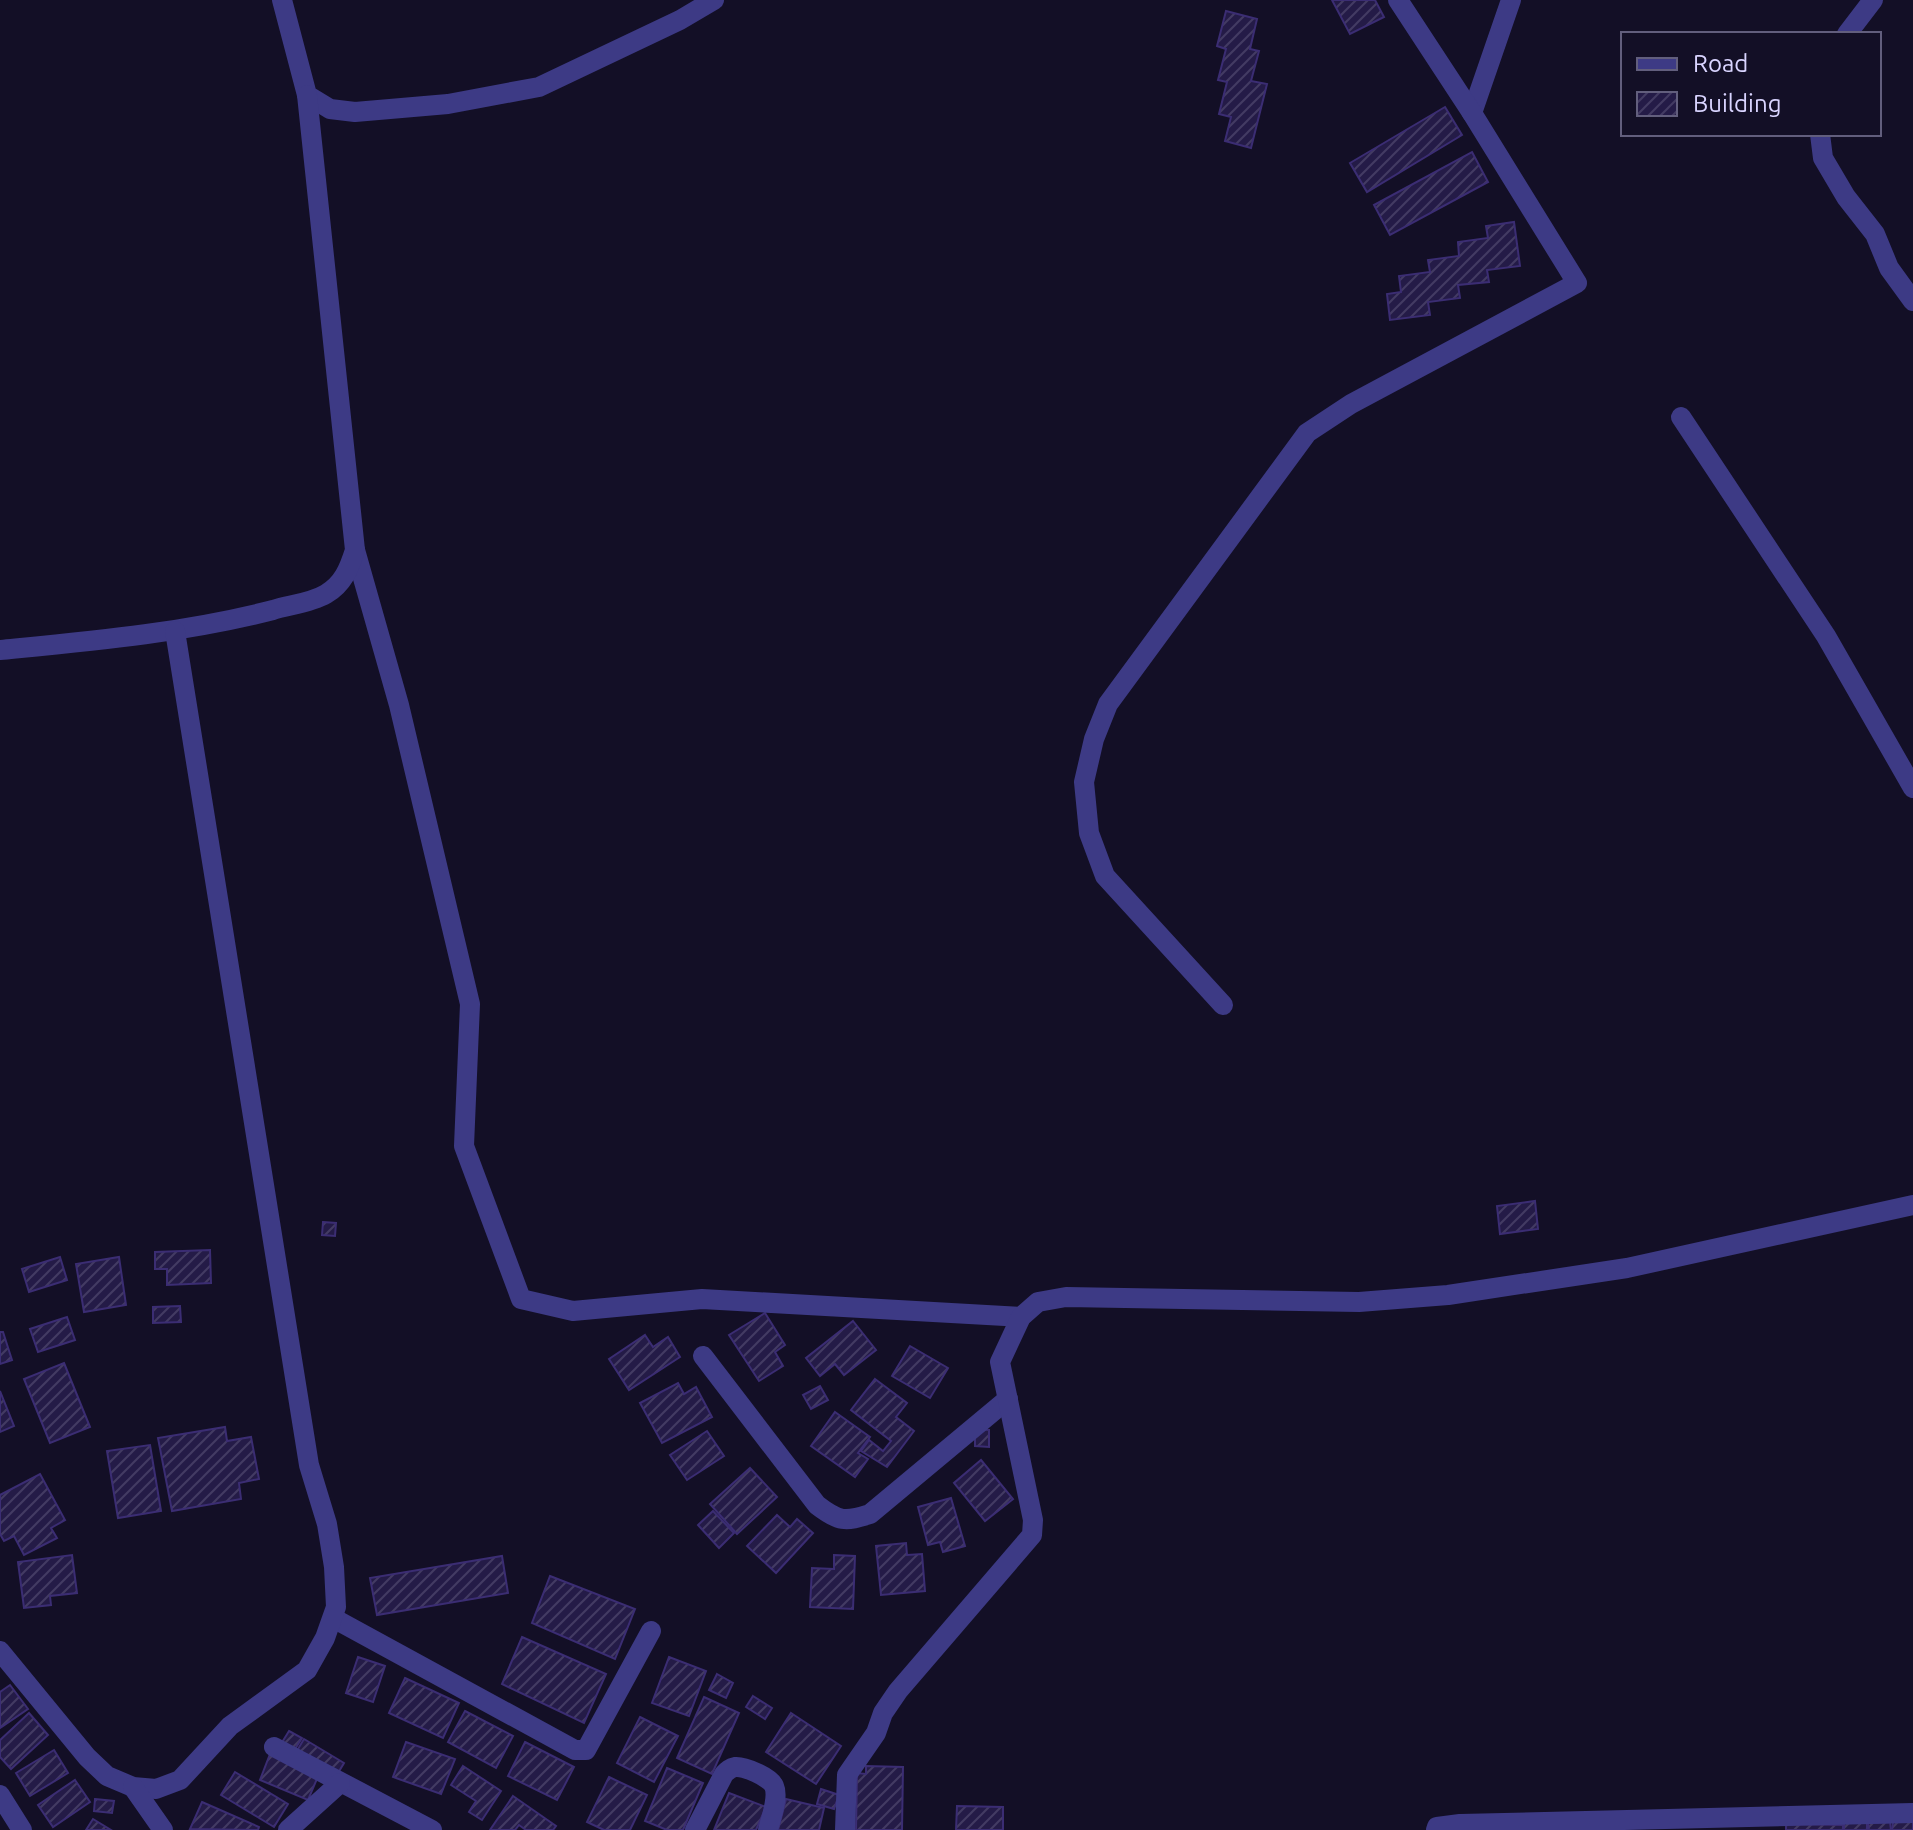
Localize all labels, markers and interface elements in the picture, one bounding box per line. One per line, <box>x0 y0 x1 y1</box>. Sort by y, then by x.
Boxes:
legend <box>1621 32 1881 136</box>
text: Road <box>1693 50 1748 77</box>
text: Building <box>1693 90 1781 117</box>

